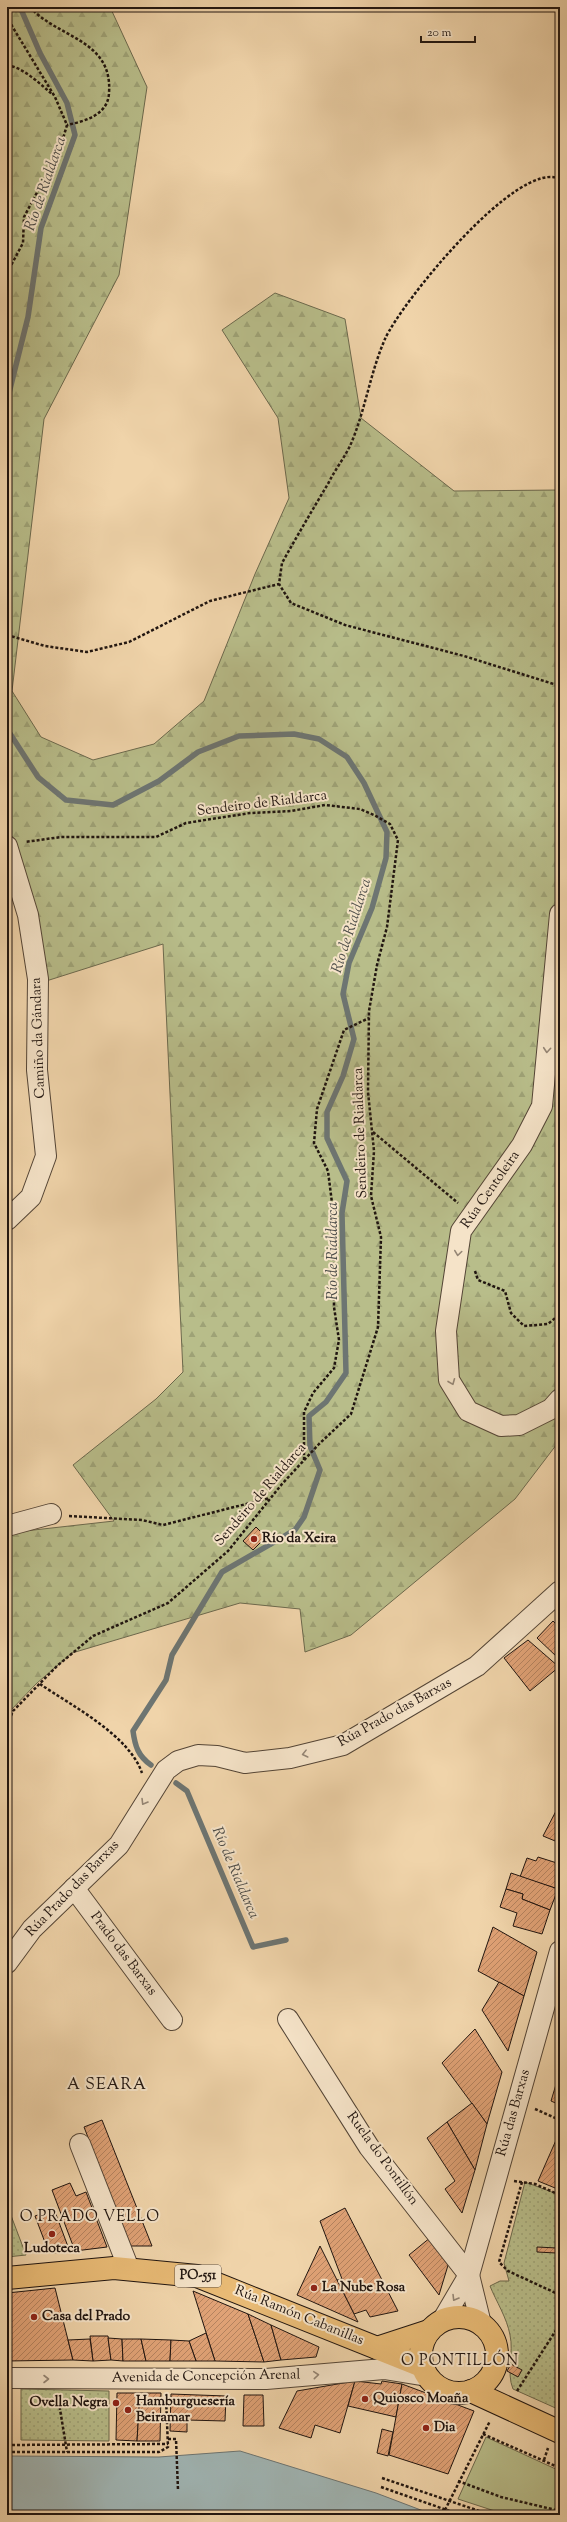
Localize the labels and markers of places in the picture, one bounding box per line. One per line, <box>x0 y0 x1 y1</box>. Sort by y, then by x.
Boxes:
place label: Río da Xeira <box>262 1529 337 1549</box>
marker: Río da Xeira <box>249 1534 259 1544</box>
marker: Ludoteca <box>47 2229 57 2239</box>
place label: Ludoteca <box>24 2239 81 2259</box>
place label: La Nube Rosa <box>322 2278 406 2298</box>
marker: La Nube Rosa <box>309 2283 319 2293</box>
place label: Casa del Prado <box>42 2307 131 2327</box>
marker: Casa del Prado <box>29 2312 39 2322</box>
place label: Quiosco Moaña <box>373 2389 469 2409</box>
place label: Hamburguesería Beiramar <box>136 2392 236 2428</box>
place label: Ovella Negra <box>29 2393 109 2413</box>
marker: Quiosco Moaña <box>360 2394 370 2404</box>
marker: Ovella Negra <box>111 2398 121 2408</box>
marker: Hamburguesería Beiramar <box>123 2405 133 2415</box>
place label: Dia <box>434 2418 456 2438</box>
marker: Dia <box>421 2423 431 2433</box>

